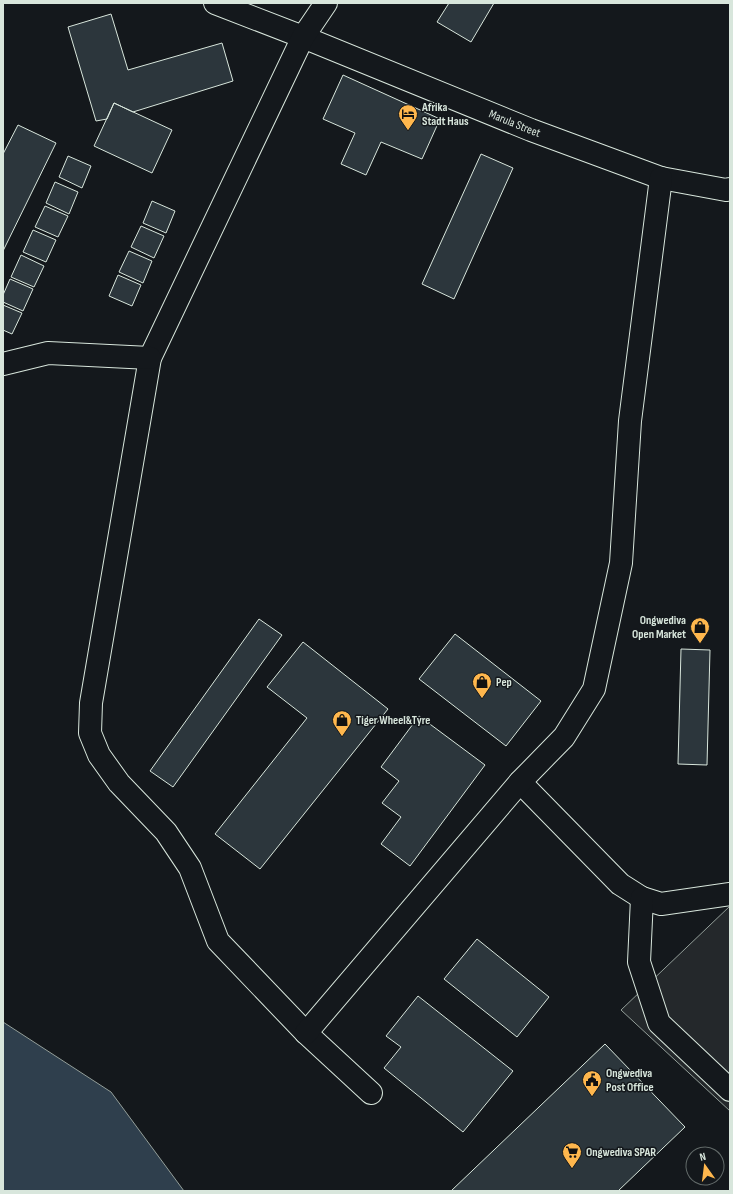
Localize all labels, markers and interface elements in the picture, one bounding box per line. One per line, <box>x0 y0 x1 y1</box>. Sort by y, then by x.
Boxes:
place label: Afrika Stadt Haus <box>421 100 469 129</box>
hotel icon: Afrika Stadt Haus <box>397 103 419 131</box>
street label: Marula Street <box>487 107 543 141</box>
place label: Ongwediva Open Market <box>632 613 686 642</box>
shop icon: Ongwediva Open Market <box>689 616 711 644</box>
shop icon: Pep <box>471 671 493 699</box>
place label: Pep <box>496 675 512 690</box>
shop icon: Tiger Wheel&Tyre <box>331 709 353 737</box>
place label: Tiger Wheel&Tyre <box>356 713 430 728</box>
place label: Ongwediva Post Office <box>606 1066 654 1095</box>
public building icon: Ongwediva Post Office <box>581 1069 603 1097</box>
supermarket icon: Ongwediva SPAR <box>561 1141 583 1169</box>
place label: Ongwediva SPAR <box>586 1145 656 1160</box>
north arrow <box>685 1146 725 1186</box>
text: N <box>698 1150 707 1164</box>

